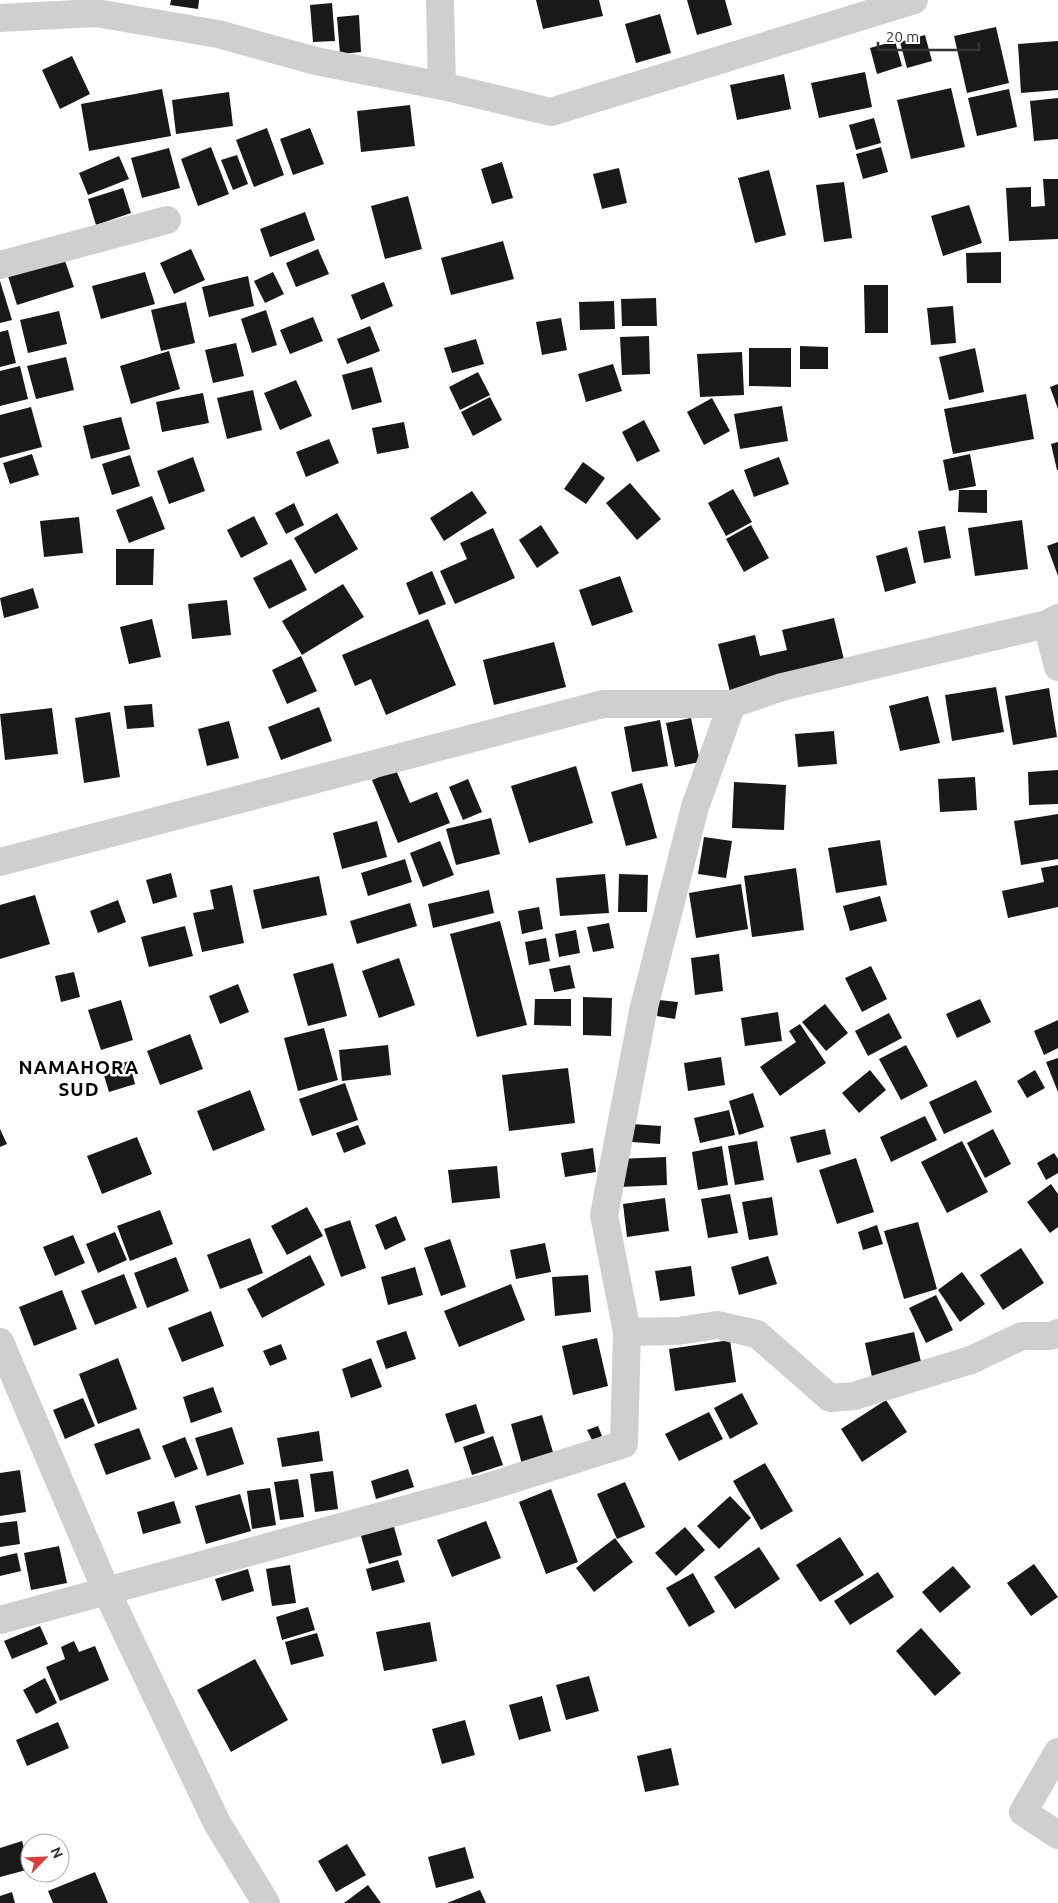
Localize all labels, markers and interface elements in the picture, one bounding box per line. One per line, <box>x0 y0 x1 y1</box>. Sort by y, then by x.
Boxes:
scale bar <box>878 20 979 52</box>
text: 20 m <box>886 28 919 45</box>
district label: NAMAHORA SUD <box>19 1056 139 1100</box>
north arrow <box>20 1833 70 1883</box>
text: N <box>47 1845 66 1861</box>

